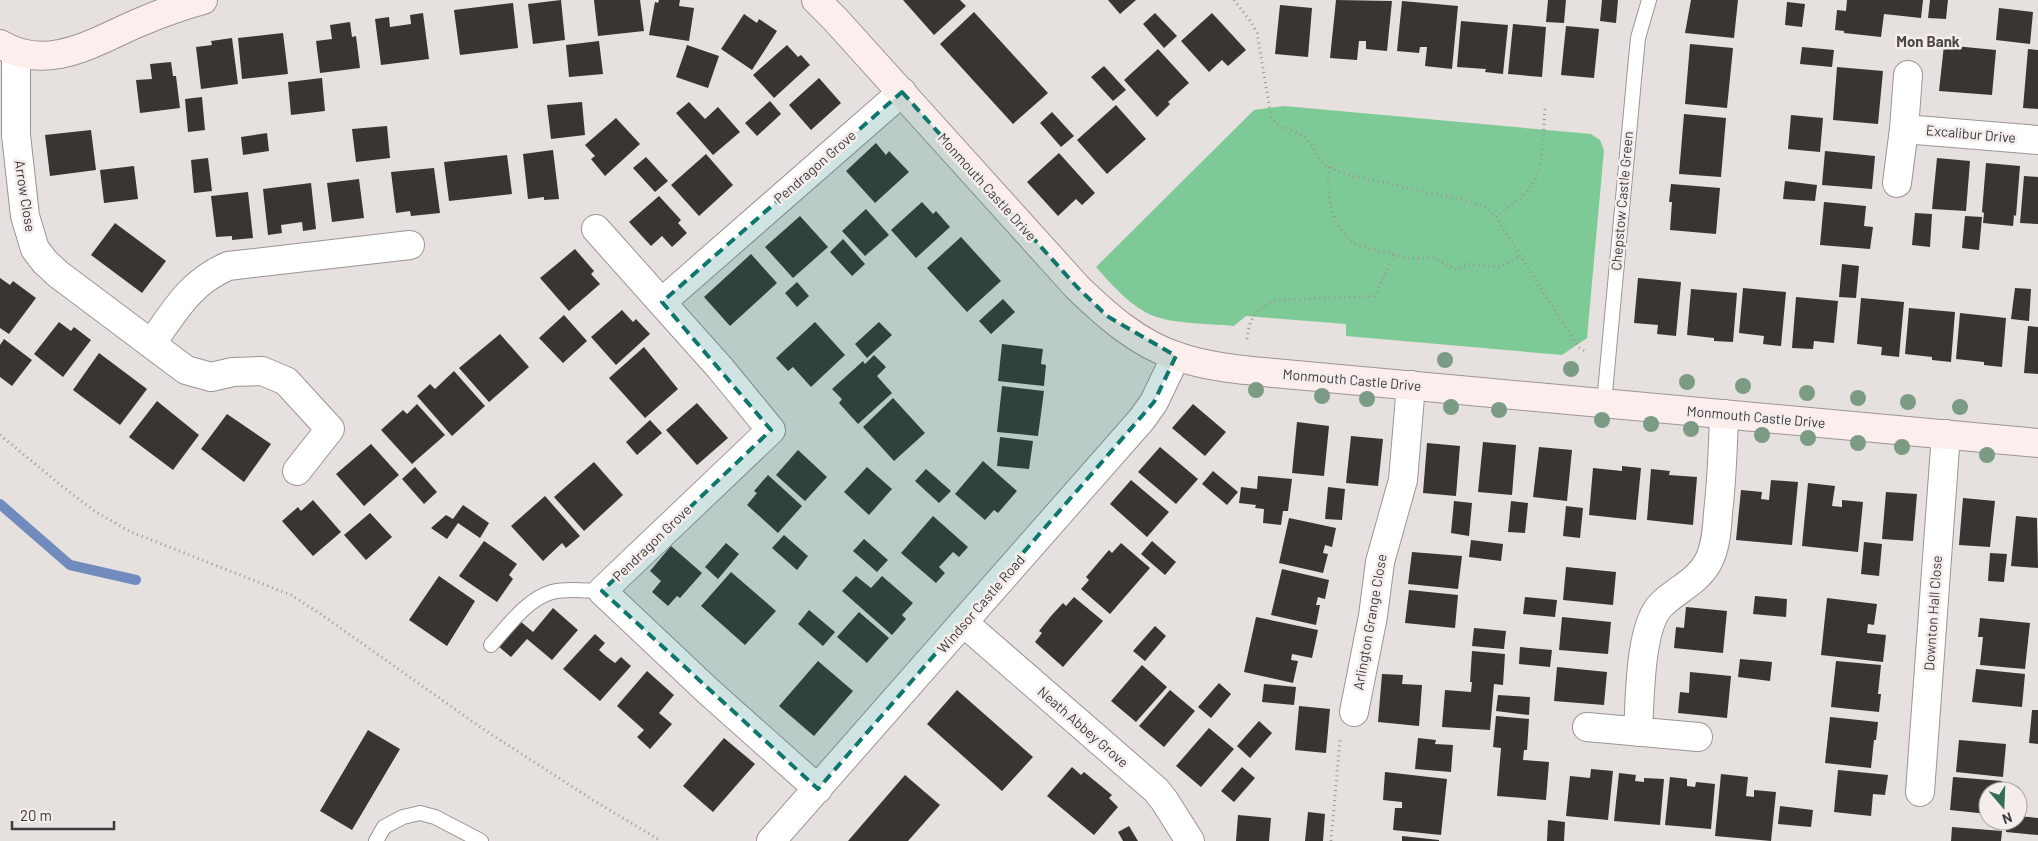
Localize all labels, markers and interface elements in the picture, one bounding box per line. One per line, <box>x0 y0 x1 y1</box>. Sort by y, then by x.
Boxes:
district label: Mon Bank <box>1896 32 1960 50</box>
street label: Excalibur Drive <box>1925 121 2017 146</box>
street label: Pendragon Grove <box>770 126 859 207</box>
street label: Monmouth Castle Drive <box>934 129 1040 244</box>
street label: Chepstow Castle Green <box>1607 131 1636 271</box>
street label: Arrow Close <box>11 159 40 233</box>
street label: Monmouth Castle Drive <box>1282 365 1422 394</box>
street label: Monmouth Castle Drive <box>1686 402 1826 431</box>
street label: Pendragon Grove <box>609 501 695 585</box>
street label: Windsor Castle Road <box>933 551 1028 656</box>
street label: Arlington Grange Close <box>1349 553 1390 691</box>
street label: Downton Hall Close <box>1920 555 1945 671</box>
street label: Neath Abbey Grove <box>1035 683 1132 771</box>
north arrow <box>1978 781 2028 831</box>
scale bar <box>12 798 115 830</box>
text: 20 m <box>20 806 52 824</box>
text: N <box>2000 809 2015 828</box>

